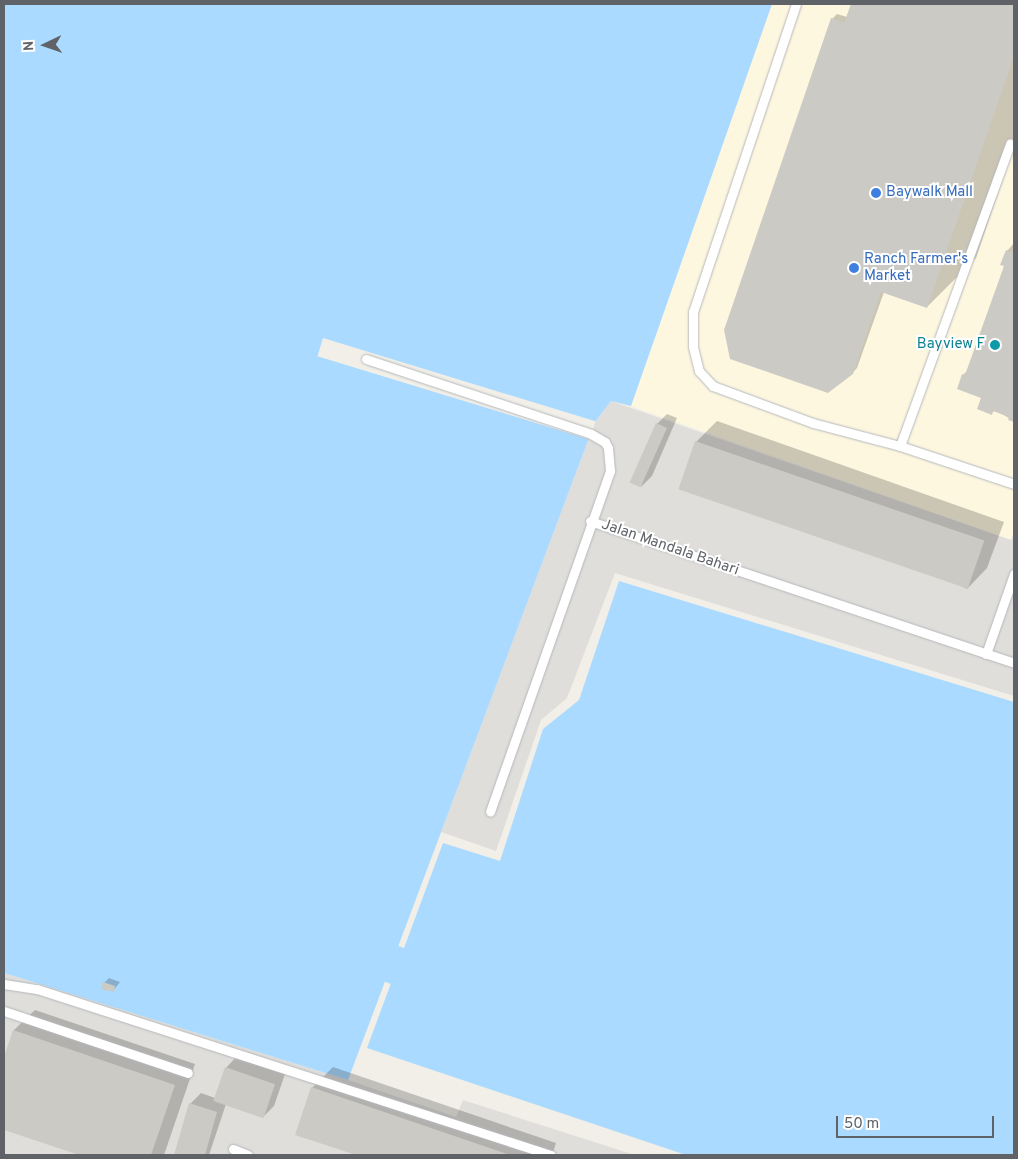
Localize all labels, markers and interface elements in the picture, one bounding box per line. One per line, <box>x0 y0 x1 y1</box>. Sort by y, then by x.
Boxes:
north arrow <box>20 20 70 70</box>
text: N <box>21 40 38 51</box>
place label: Baywalk Mall <box>886 184 973 202</box>
marker: Baywalk Mall <box>870 187 882 199</box>
place label: Ranch Farmer's Market <box>864 250 968 285</box>
marker: Ranch Farmer's Market <box>848 262 860 274</box>
place label: Bayview F <box>917 336 985 354</box>
marker: Bayview F <box>989 339 1001 351</box>
street label: Jalan Mandala Bahari <box>599 516 741 580</box>
scale bar <box>838 1106 996 1138</box>
text: 50 m <box>844 1115 879 1134</box>

